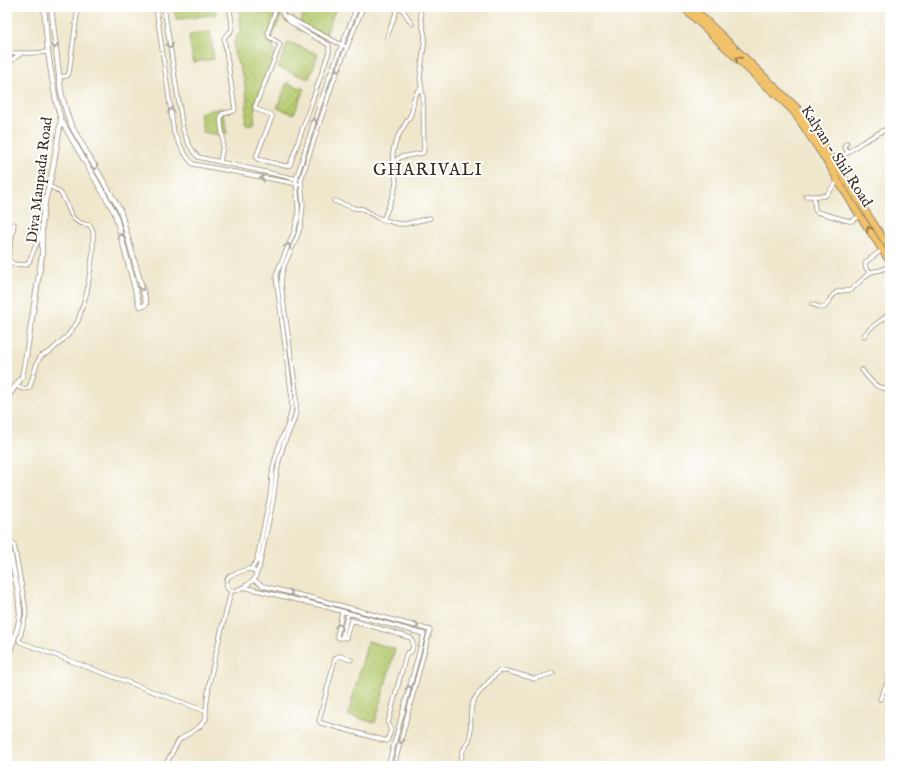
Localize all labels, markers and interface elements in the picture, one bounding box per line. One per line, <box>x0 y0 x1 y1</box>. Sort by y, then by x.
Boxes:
one-way arrow <box>165 42 174 49</box>
one-way arrow <box>51 43 60 49</box>
one-way arrow <box>735 56 743 64</box>
one-way arrow <box>335 66 343 73</box>
street label: Kalyan - Shil Road <box>797 102 877 212</box>
one-way arrow <box>167 108 176 114</box>
street label: Diva Manpada Road <box>22 115 57 244</box>
one-way arrow <box>309 117 318 124</box>
district label: GHARIVALI <box>373 160 483 181</box>
one-way arrow <box>91 163 98 170</box>
one-way arrow <box>260 174 266 183</box>
one-way arrow <box>866 226 873 233</box>
one-way arrow <box>117 233 126 240</box>
one-way arrow <box>283 243 291 250</box>
one-way arrow <box>137 284 146 291</box>
one-way arrow <box>287 588 293 596</box>
one-way arrow <box>412 621 419 630</box>
one-way arrow <box>335 623 343 629</box>
one-way arrow <box>404 685 413 692</box>
one-way arrow <box>397 737 406 744</box>

